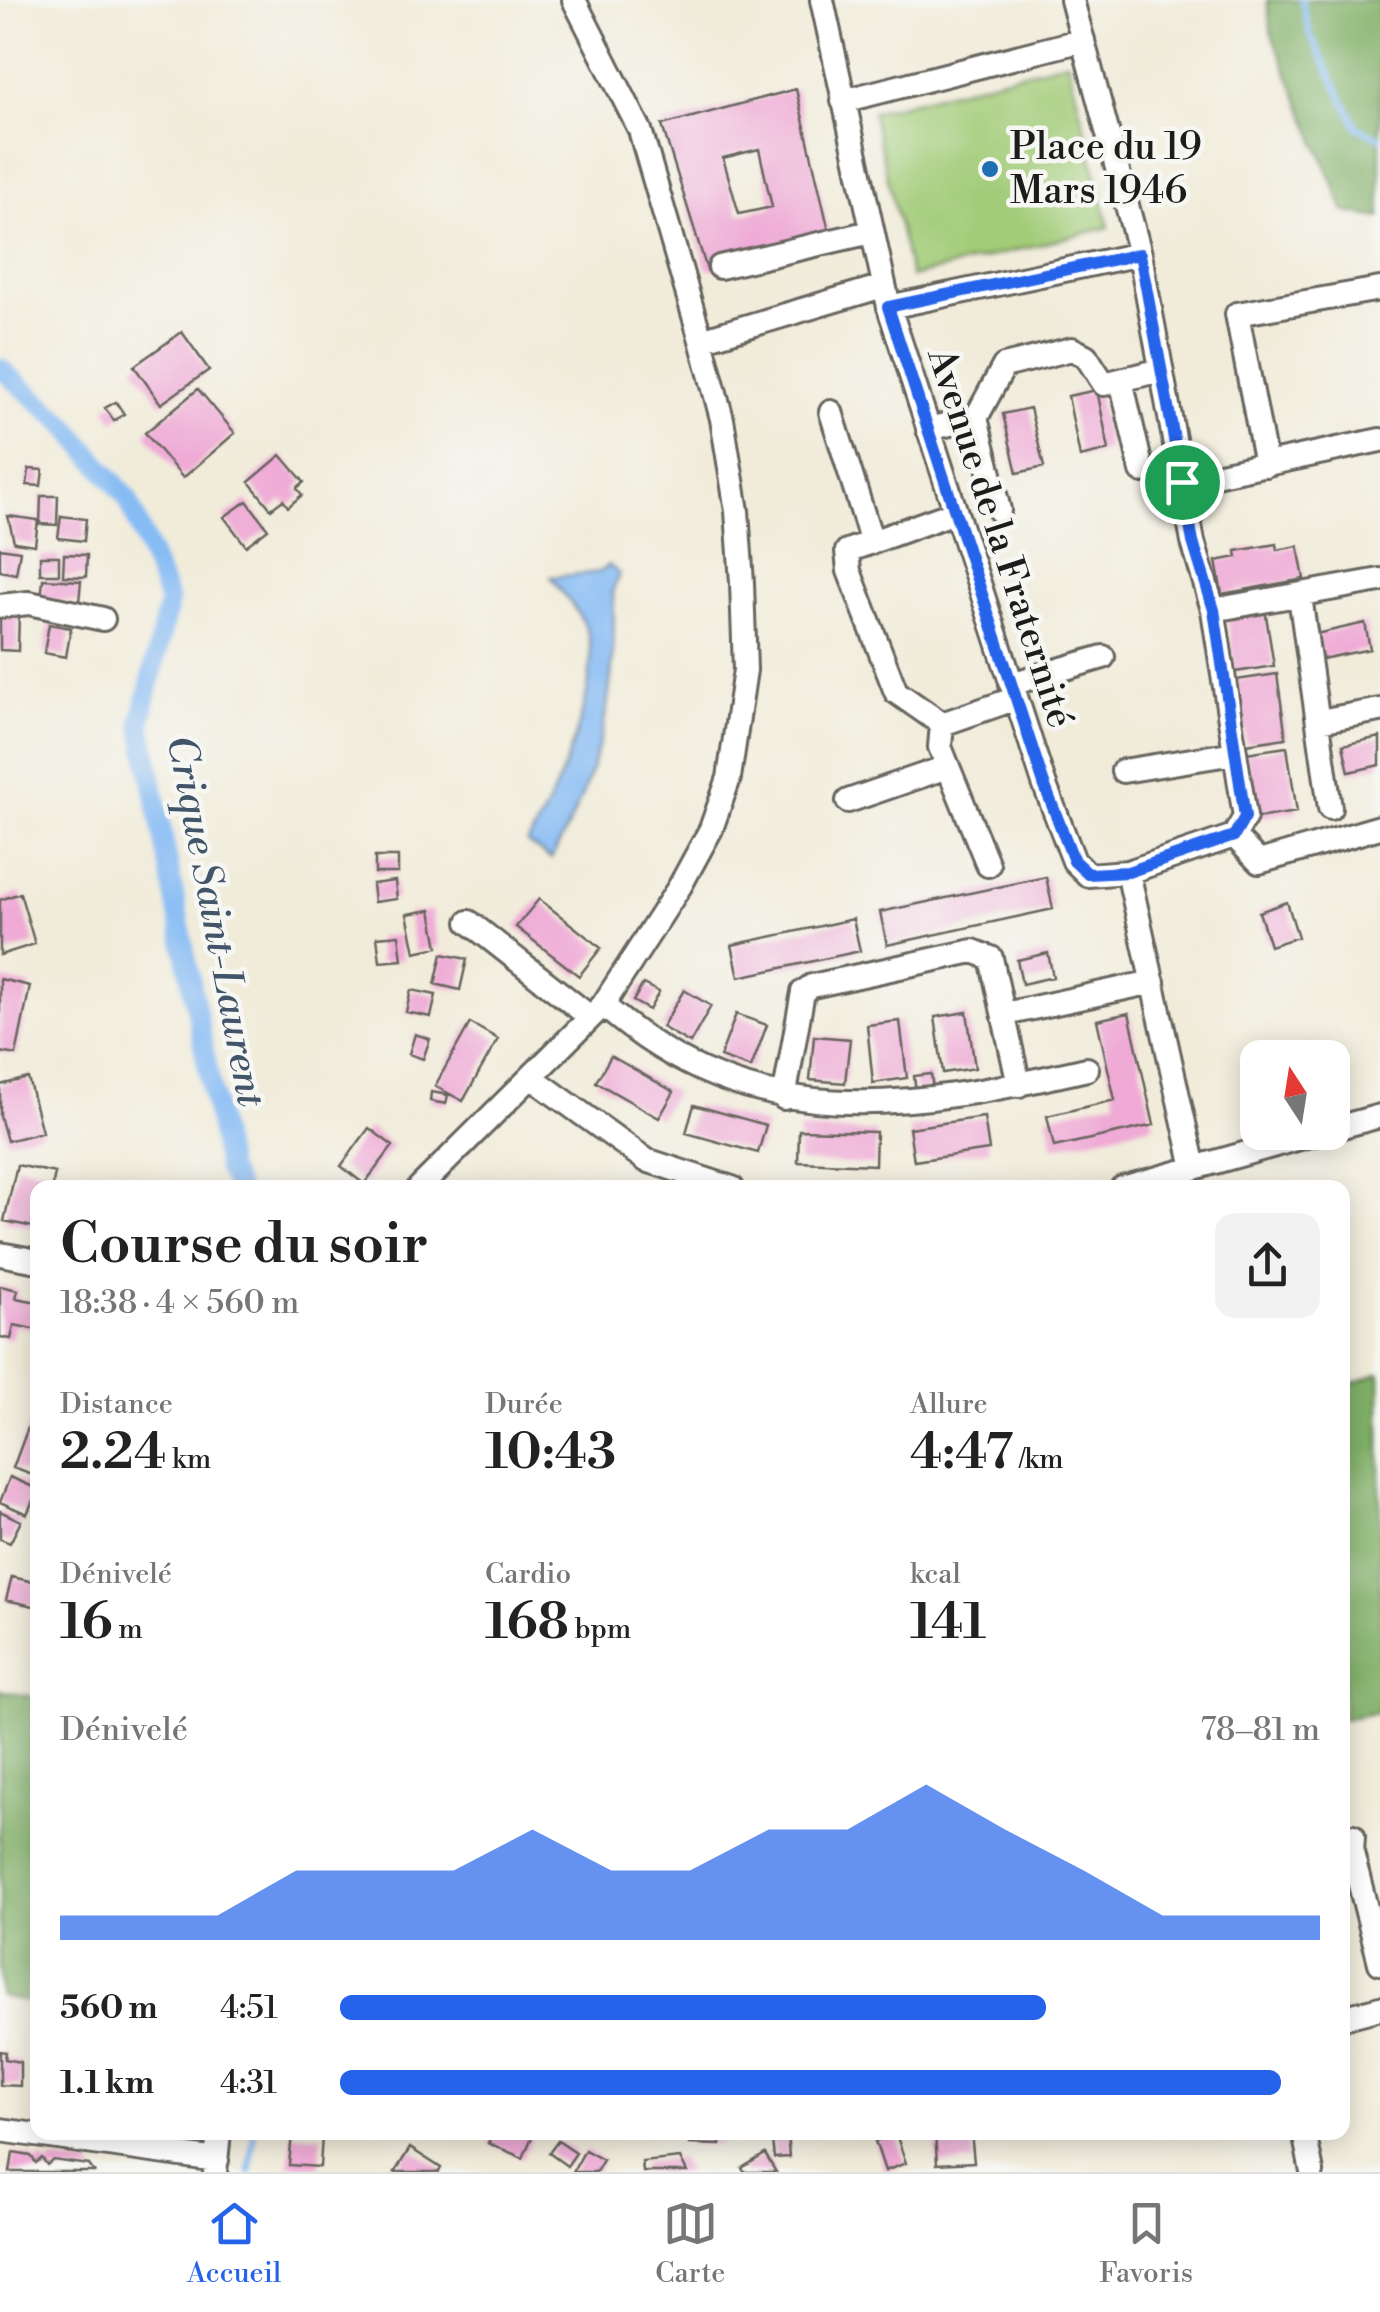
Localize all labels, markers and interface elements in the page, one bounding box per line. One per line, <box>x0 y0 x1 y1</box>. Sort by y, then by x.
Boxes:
place label: Place du 19 Mars 1946 <box>1010 124 1202 215</box>
marker: Place du 19 Mars 1946 <box>979 158 1001 180</box>
street label: Avenue de la Fraternité <box>916 341 1084 734</box>
pin <box>1140 440 1225 525</box>
icon: arrive <box>1155 455 1210 510</box>
water label: Crique Saint-Laurent <box>154 731 276 1112</box>
north arrow <box>1240 1040 1350 1150</box>
map controls <box>1240 1040 1350 1150</box>
text: Course du soir <box>60 1211 428 1280</box>
button: share <box>1215 1213 1320 1318</box>
text: 18:38 · 4 × 560 m <box>60 1283 299 1323</box>
text: Distance <box>60 1387 173 1422</box>
text: Durée <box>485 1387 563 1422</box>
text: Allure <box>910 1387 988 1422</box>
text: 2.24 <box>60 1422 166 1484</box>
text: 10:43 <box>485 1422 616 1484</box>
text: 4:47 <box>910 1422 1013 1484</box>
text: km <box>166 1442 211 1477</box>
text: /km <box>1013 1442 1064 1477</box>
text: Dénivelé <box>60 1557 172 1592</box>
text: Cardio <box>485 1557 571 1592</box>
text: kcal <box>910 1557 961 1592</box>
text: 16 <box>60 1592 113 1654</box>
text: 168 <box>485 1592 569 1654</box>
text: 141 <box>910 1592 986 1654</box>
text: m <box>113 1612 143 1647</box>
text: bpm <box>569 1612 631 1647</box>
text: Dénivelé <box>60 1710 188 1750</box>
text: 78–81 m <box>1200 1710 1320 1750</box>
text: 560 m <box>60 1988 158 2028</box>
text: 4:51 <box>220 1988 278 2028</box>
text: 1.1 km <box>60 2063 154 2103</box>
text: 4:31 <box>220 2063 277 2103</box>
tab: Accueil <box>187 2196 281 2291</box>
tab: Carte <box>655 2196 725 2291</box>
tab: Favoris <box>1099 2196 1193 2291</box>

